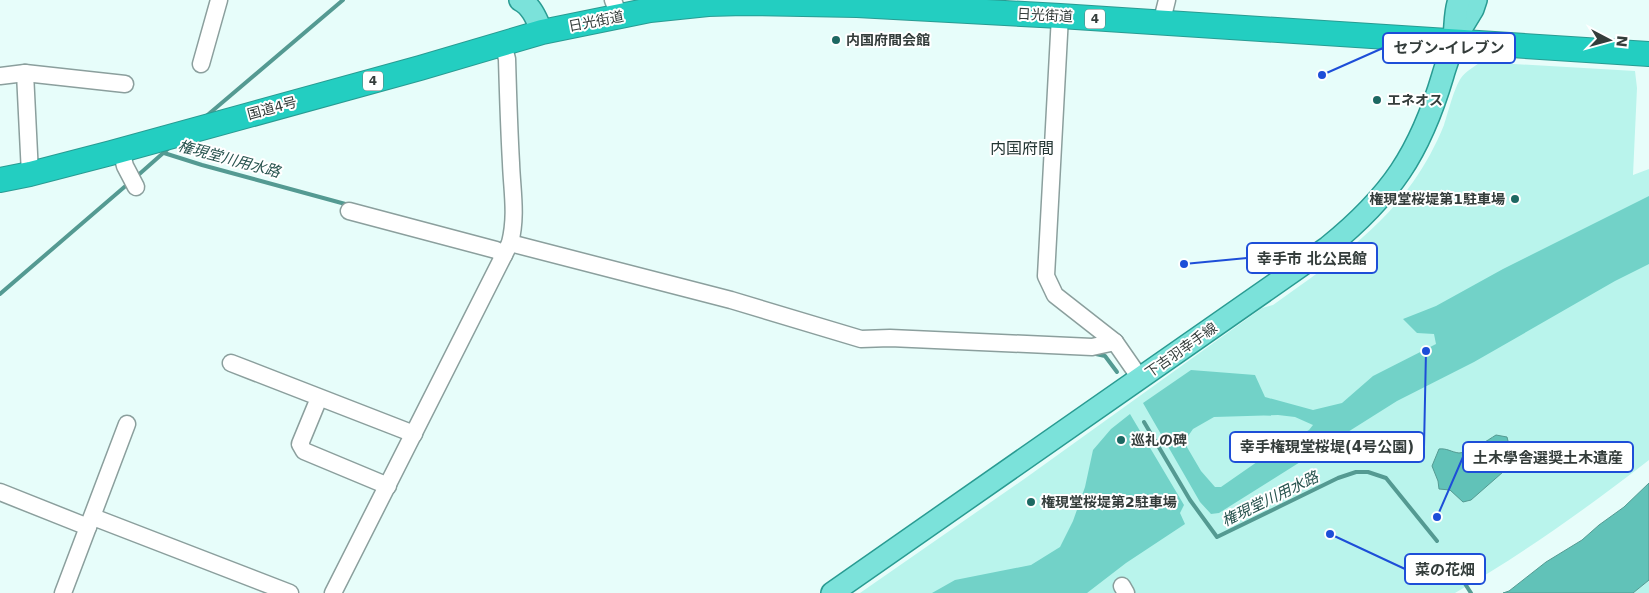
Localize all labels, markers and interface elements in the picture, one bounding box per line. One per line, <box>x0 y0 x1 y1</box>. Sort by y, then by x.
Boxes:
street label: 日光街道 <box>1017 6 1073 24</box>
street label: 日光街道 <box>567 8 625 34</box>
road number: 4 <box>1085 10 1105 28</box>
north arrow <box>1584 15 1634 65</box>
place label: 内国府間会館 <box>846 32 930 48</box>
callout: セブン-イレブン <box>1383 33 1515 63</box>
marker: 内国府間会館 <box>830 34 842 46</box>
text: N <box>1613 35 1630 48</box>
text: セブン-イレブン <box>1393 39 1505 57</box>
road number: 4 <box>363 72 383 90</box>
place label: エネオス <box>1387 92 1443 108</box>
street label: 国道4号 <box>245 94 299 122</box>
marker: エネオス <box>1371 94 1383 106</box>
water label: 権現堂川用水路 <box>176 137 284 182</box>
district label: 内国府間 <box>990 139 1054 158</box>
place label: 権現堂桜堤第1駐車場 <box>1369 191 1505 207</box>
marker: 権現堂桜堤第1駐車場 <box>1509 193 1521 205</box>
callout: 幸手市 北公民館 <box>1247 243 1377 273</box>
text: 幸手市 北公民館 <box>1257 250 1367 268</box>
street label: 下吉羽幸手線 <box>1142 319 1220 381</box>
place label: 巡礼の碑 <box>1131 432 1187 448</box>
callout: 幸手権現堂桜堤(4号公園) <box>1230 432 1424 462</box>
marker: 巡礼の碑 <box>1115 434 1127 446</box>
text: 幸手権現堂桜堤(4号公園) <box>1240 438 1414 456</box>
callout: 土木學舎選奨土木遺産 <box>1463 442 1633 472</box>
text: 土木學舎選奨土木遺産 <box>1473 449 1623 467</box>
water label: 権現堂川用水路 <box>1219 467 1323 530</box>
place label: 権現堂桜堤第2駐車場 <box>1041 494 1177 510</box>
marker: 権現堂桜堤第2駐車場 <box>1025 496 1037 508</box>
callout: 菜の花畑 <box>1405 554 1485 584</box>
text: 菜の花畑 <box>1415 561 1475 579</box>

